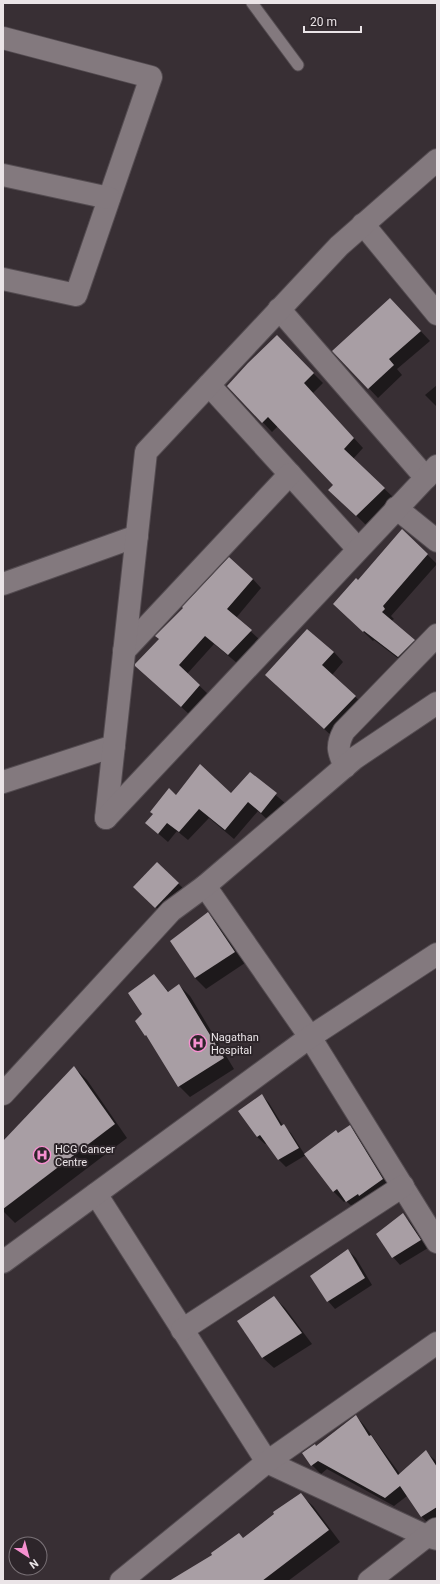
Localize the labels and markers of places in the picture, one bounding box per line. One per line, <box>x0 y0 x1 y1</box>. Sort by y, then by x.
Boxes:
place label: Nagathan Hospital <box>211 1031 259 1057</box>
hospital icon: Nagathan Hospital <box>188 1033 208 1053</box>
place label: HCG Cancer Centre <box>55 1143 115 1169</box>
hospital icon: HCG Cancer Centre <box>32 1145 52 1165</box>

